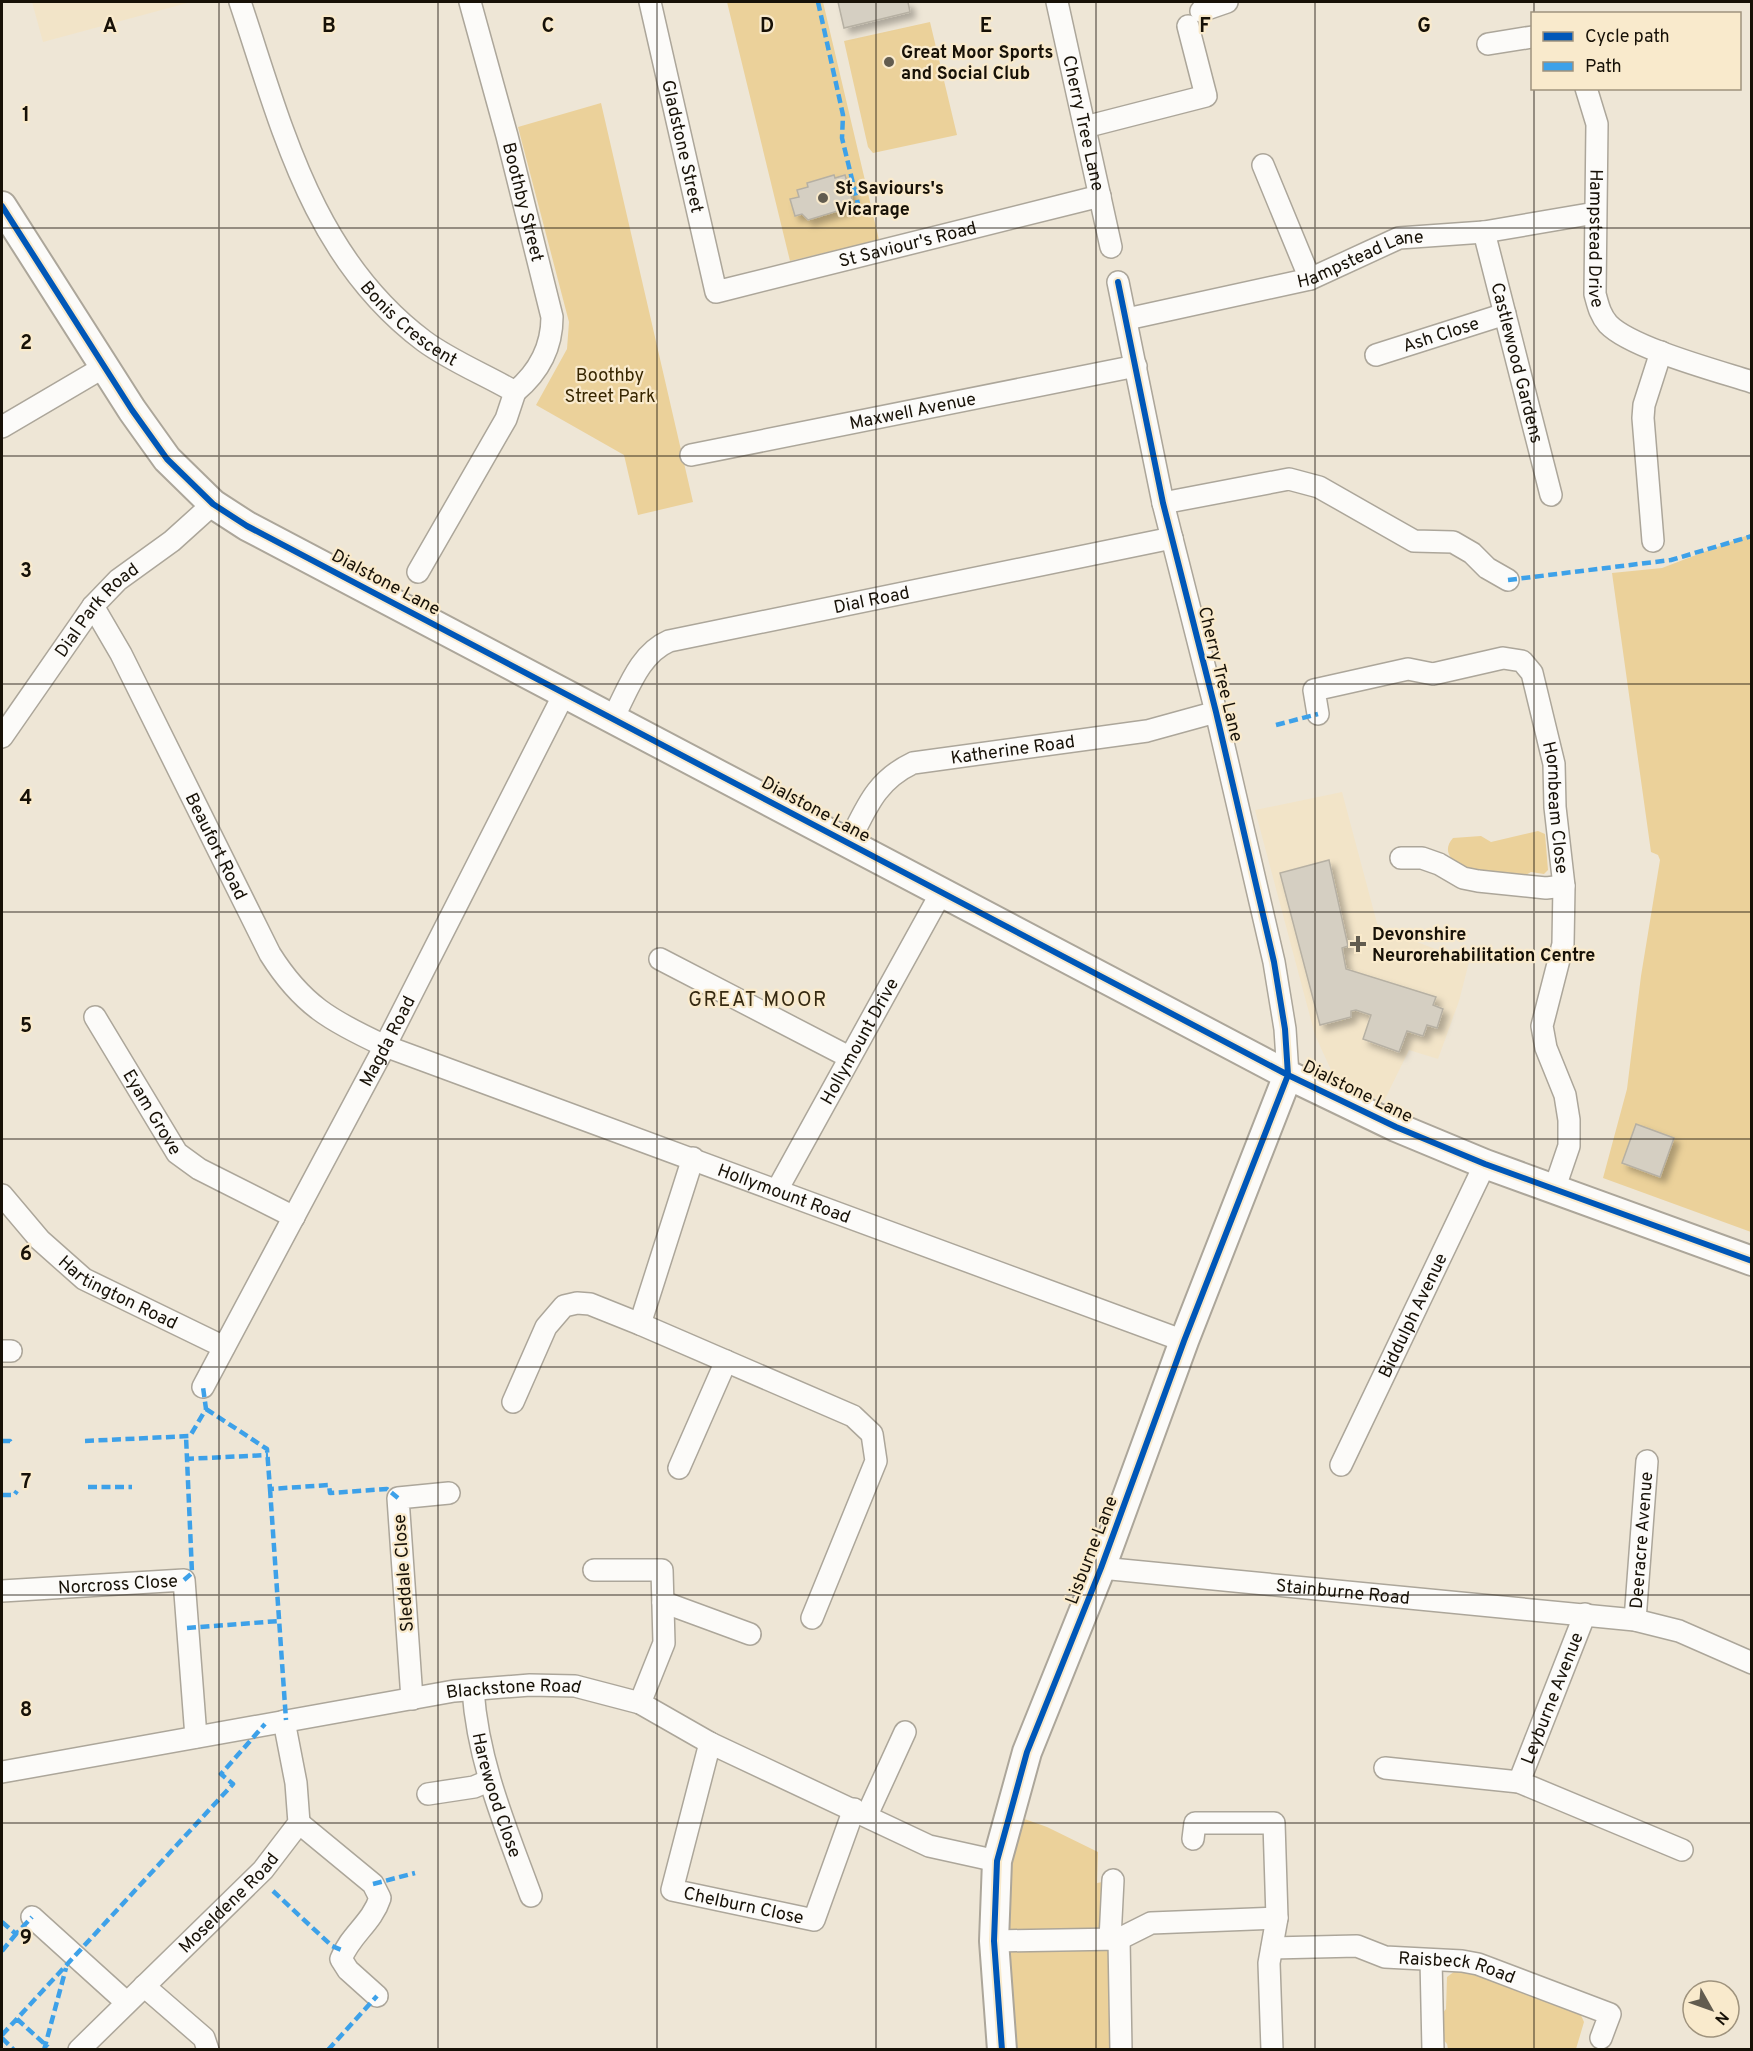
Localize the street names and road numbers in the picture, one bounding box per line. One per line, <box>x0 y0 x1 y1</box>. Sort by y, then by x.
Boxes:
street label: Cherry Tree Lane <box>1056 53 1108 193</box>
street label: Gladstone Street <box>655 78 708 215</box>
street label: Boothby Street <box>496 140 548 264</box>
street label: Hampstead Drive <box>1582 169 1608 311</box>
street label: St Saviour's Road <box>837 217 979 274</box>
street label: Hampstead Lane <box>1295 226 1424 295</box>
street label: Bonis Crescent <box>354 277 461 372</box>
street label: Castlewood Gardens <box>1484 280 1547 446</box>
street label: Ash Close <box>1400 313 1482 359</box>
street label: Maxwell Avenue <box>848 388 978 436</box>
street label: Dialstone Lane <box>327 545 444 622</box>
street label: Dial Park Road <box>51 559 144 662</box>
street label: Dial Road <box>832 582 912 620</box>
street label: Cherry Tree Lane <box>1192 604 1247 744</box>
street label: Katherine Road <box>949 731 1076 771</box>
street label: Hornbeam Close <box>1536 739 1573 875</box>
street label: Dialstone Lane <box>757 772 874 849</box>
street label: Beaufort Road <box>179 789 251 904</box>
street label: Hollymount Drive <box>816 975 905 1109</box>
street label: Magda Road <box>355 992 422 1091</box>
street label: Dialstone Lane <box>1298 1056 1416 1129</box>
street label: Eyam Grove <box>116 1066 186 1160</box>
street label: Hollymount Road <box>714 1160 853 1230</box>
street label: Biddulph Avenue <box>1374 1250 1454 1382</box>
street label: Hartington Road <box>53 1251 181 1336</box>
street label: Deeracre Avenue <box>1626 1471 1659 1610</box>
street label: Lisburne Lane <box>1061 1493 1124 1608</box>
street label: Sleddale Close <box>389 1513 420 1633</box>
street label: Norcross Close <box>57 1570 179 1601</box>
street label: Stainburne Road <box>1275 1575 1411 1611</box>
street label: Leyburne Avenue <box>1517 1629 1590 1768</box>
street label: Blackstone Road <box>444 1675 584 1705</box>
street label: Harewood Close <box>466 1731 526 1861</box>
street label: Moseldene Road <box>175 1849 285 1959</box>
street label: Chelburn Close <box>681 1883 806 1930</box>
street label: Raisbeck Road <box>1398 1948 1518 1990</box>

